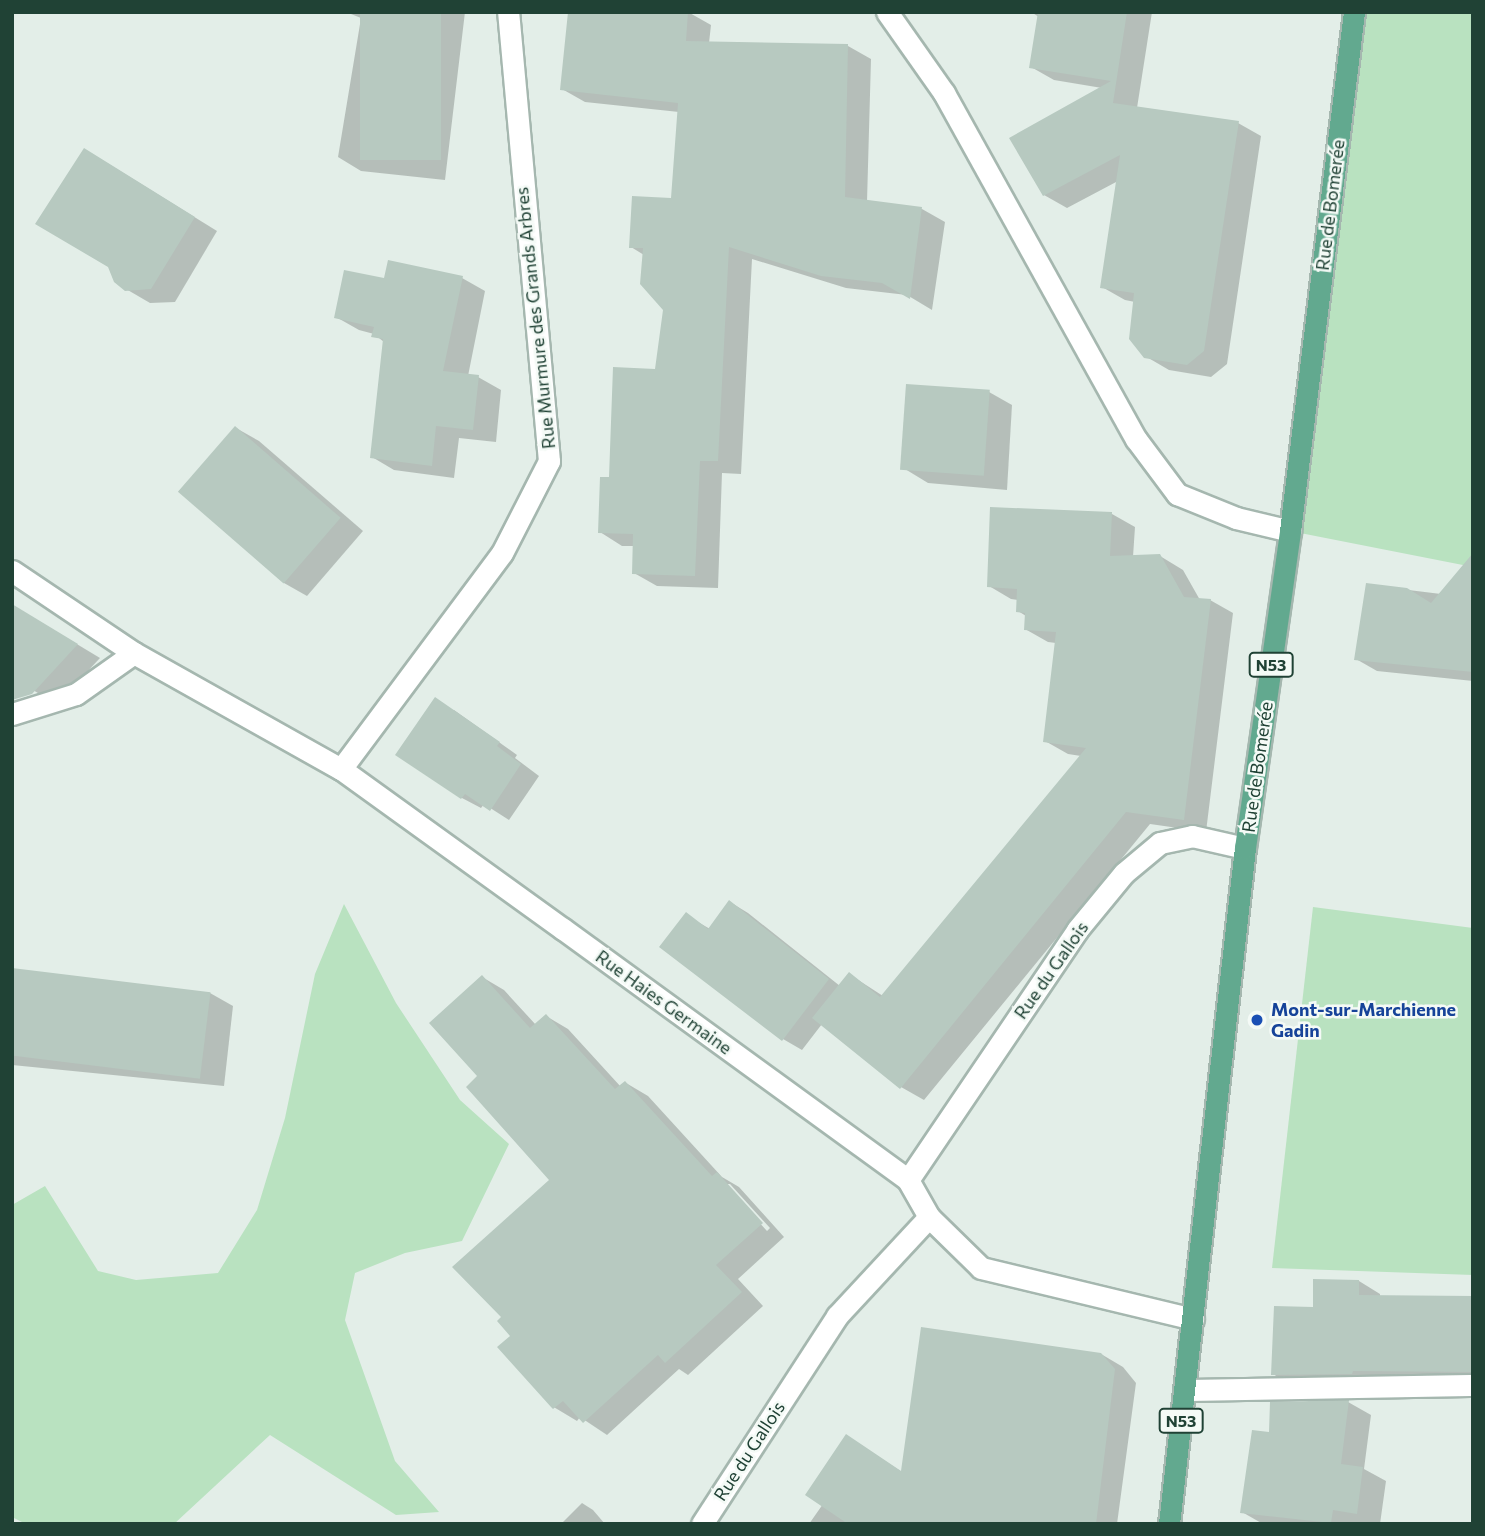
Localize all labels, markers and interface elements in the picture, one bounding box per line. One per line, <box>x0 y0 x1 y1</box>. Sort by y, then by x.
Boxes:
street label: Rue de Bomerée <box>1311 138 1349 272</box>
street label: Rue Murmure des Grands Arbres <box>510 186 560 450</box>
road number: N53 <box>1248 652 1294 678</box>
street label: Rue de Bomerée <box>1237 700 1277 834</box>
street label: Rue du Gallois <box>1009 917 1093 1023</box>
street label: Rue Haies Germaine <box>592 945 736 1059</box>
place label: Mont-sur-Marchienne Gadin <box>1271 999 1456 1042</box>
marker: Mont-sur-Marchienne Gadin <box>1249 1012 1265 1028</box>
street label: Rue du Gallois <box>709 1397 789 1505</box>
road number: N53 <box>1158 1408 1204 1434</box>

